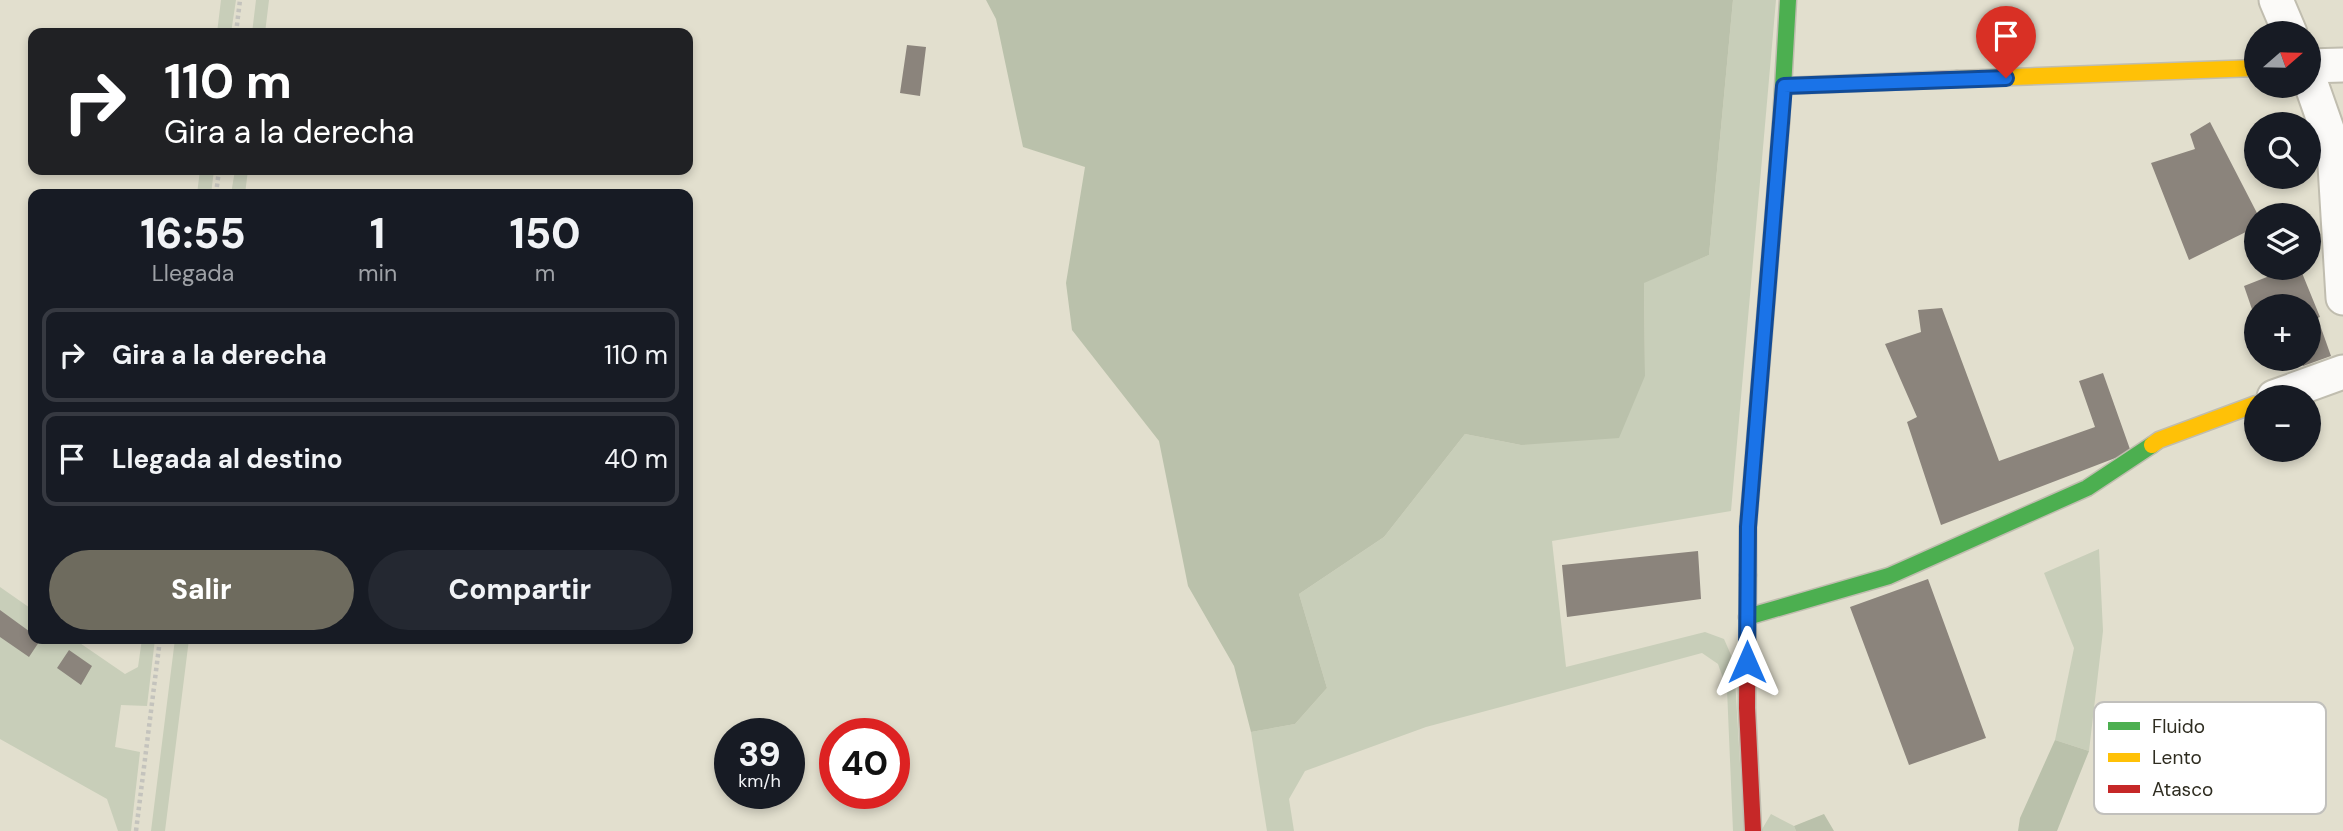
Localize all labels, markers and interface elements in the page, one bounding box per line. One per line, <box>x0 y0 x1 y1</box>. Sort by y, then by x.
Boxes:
pin <box>1976 6 2036 78</box>
icon: arrive <box>1987 17 2025 55</box>
north arrow <box>2244 21 2320 98</box>
map controls <box>2244 21 2321 462</box>
text: 110 m <box>164 49 292 113</box>
icon: right <box>49 56 140 147</box>
text: Gira a la derecha <box>164 111 414 153</box>
button: search <box>2244 112 2321 189</box>
button: layers <box>2244 203 2321 280</box>
text: 16:55 <box>140 206 246 261</box>
text: 1 <box>370 206 385 261</box>
text: 150 <box>509 206 581 261</box>
text: Llegada <box>152 258 234 288</box>
text: min <box>358 258 397 288</box>
text: m <box>535 258 555 288</box>
button: + <box>2244 294 2321 371</box>
icon: right <box>53 336 91 374</box>
text: Gira a la derecha <box>112 338 327 372</box>
text: 110 m <box>604 338 668 372</box>
button: − <box>2244 385 2321 462</box>
icon: arrive <box>53 440 91 478</box>
text: Llegada al destino <box>112 442 343 476</box>
text: 40 m <box>604 442 668 476</box>
button: Salir <box>49 550 354 630</box>
button: Compartir <box>368 550 672 630</box>
position arrow <box>1710 625 1784 699</box>
legend <box>2094 702 2326 814</box>
text: Fluido <box>2152 714 2205 739</box>
speed limit sign: 40 <box>819 718 910 809</box>
text: 39 <box>738 731 781 777</box>
text: Lento <box>2152 745 2202 770</box>
text: km/h <box>738 769 781 793</box>
text: Atasco <box>2152 777 2213 802</box>

